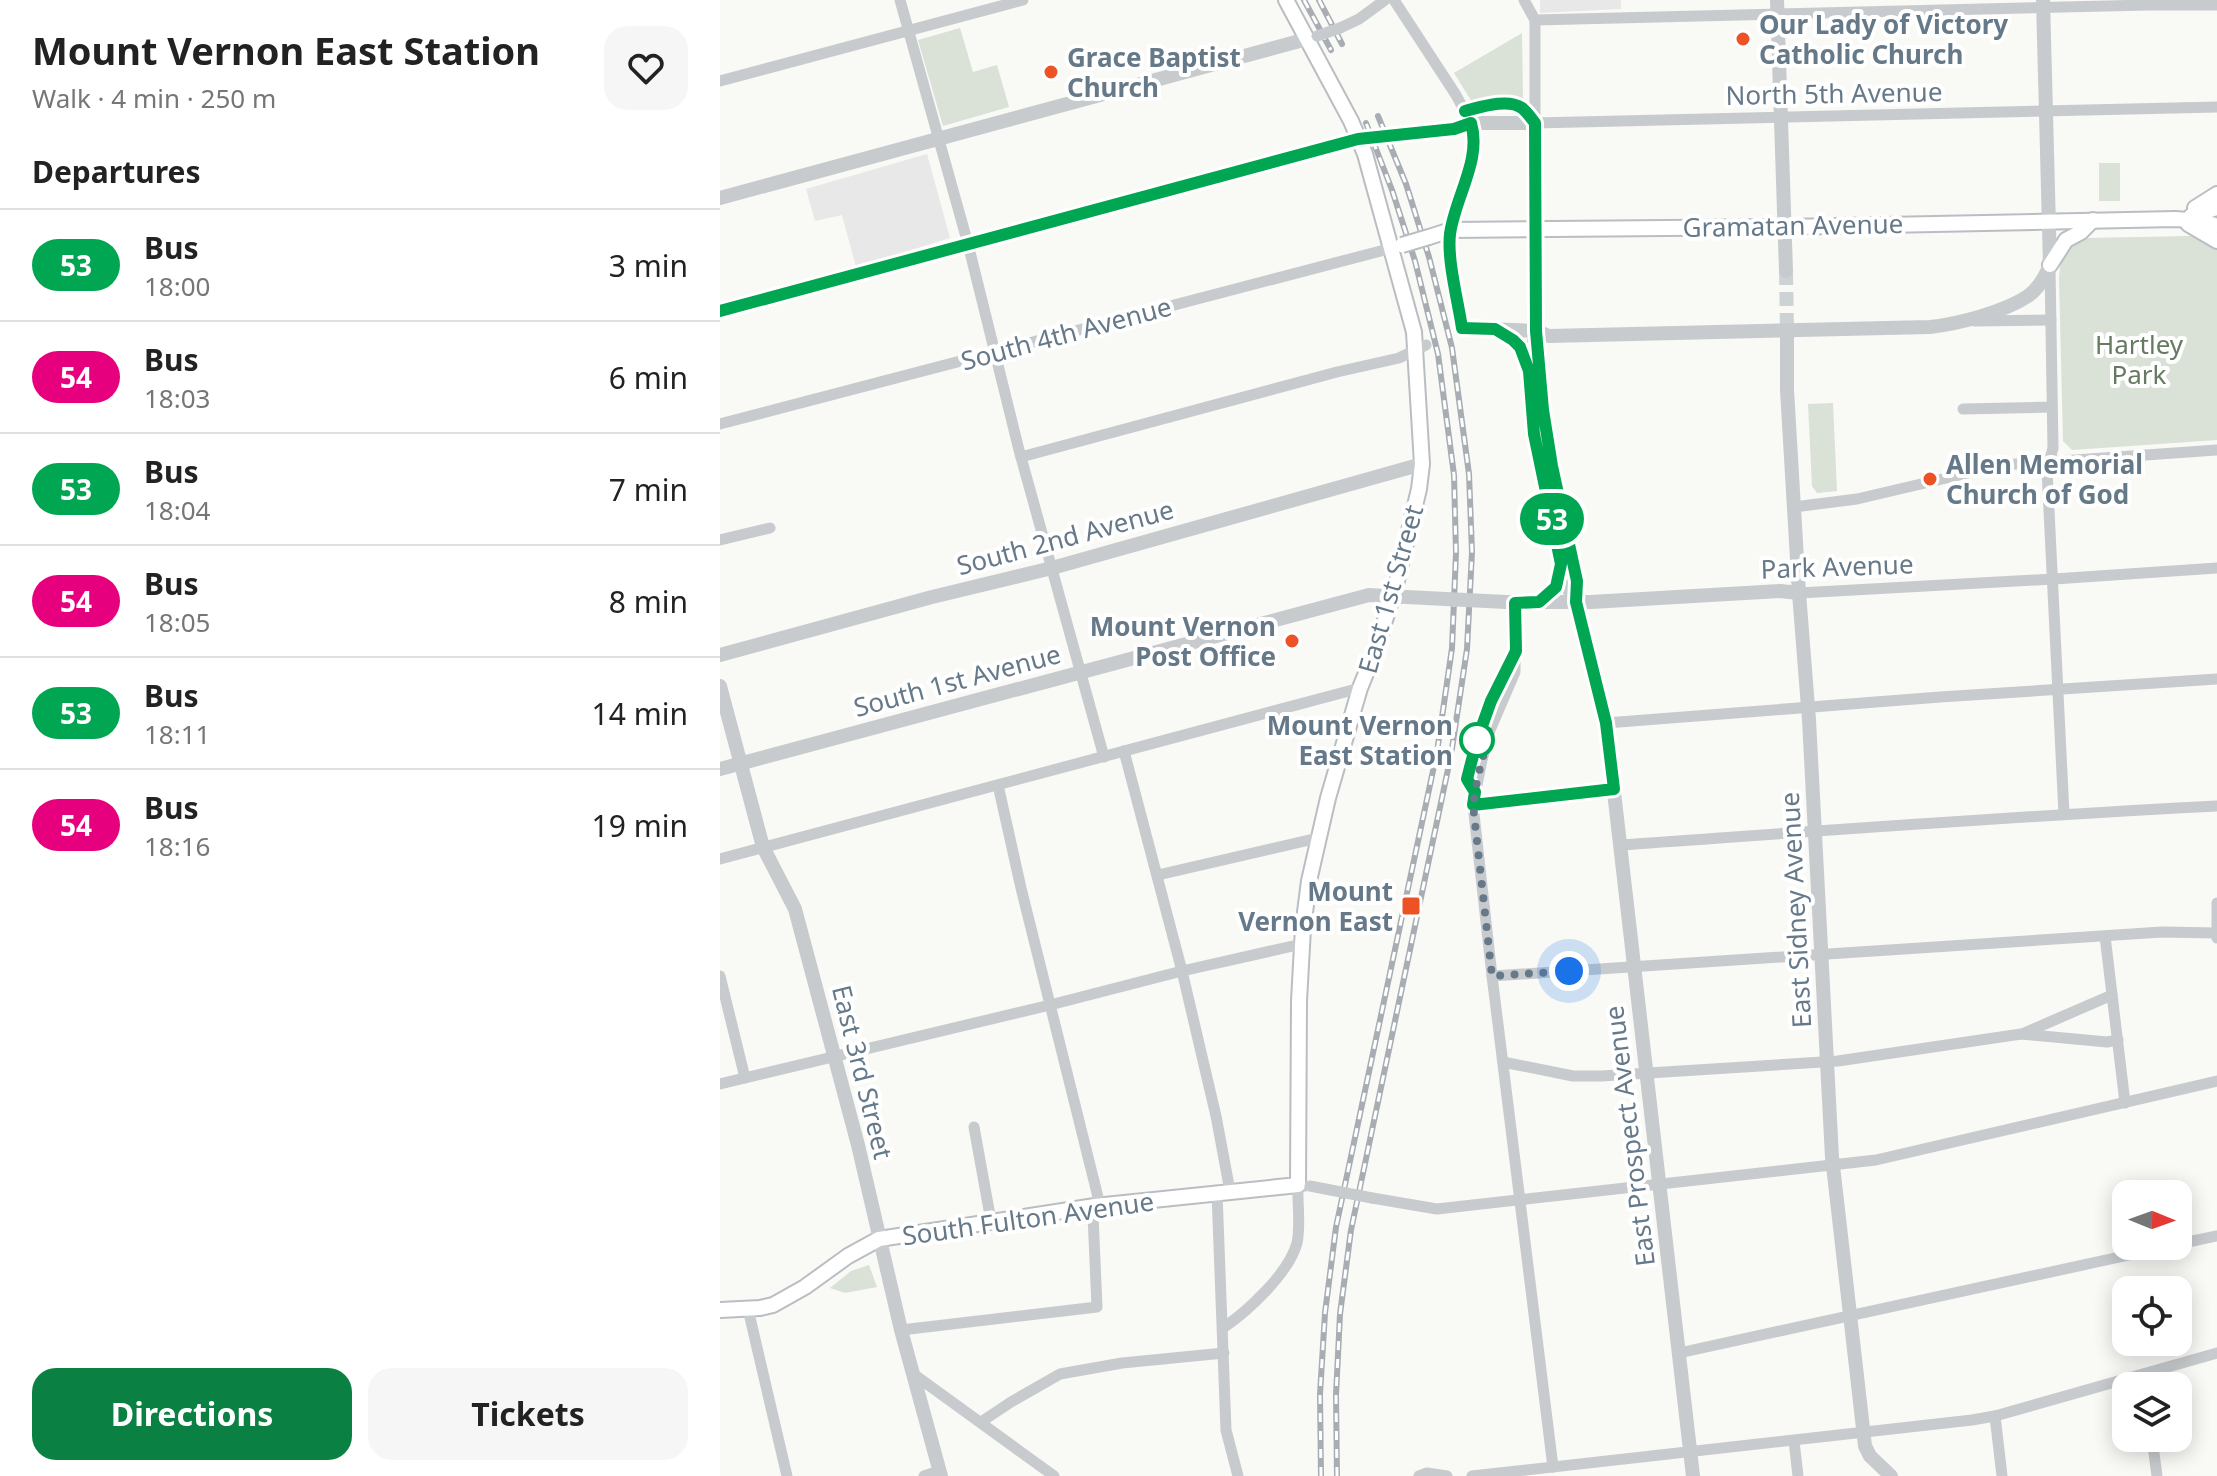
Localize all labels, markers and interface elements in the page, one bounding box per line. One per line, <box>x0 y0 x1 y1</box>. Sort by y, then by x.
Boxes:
place label: Our Lady of Victory Catholic Church <box>1759 6 2008 72</box>
text: Mount Vernon East Station <box>32 24 540 76</box>
button: heart <box>604 26 688 110</box>
marker: Our Lady of Victory Catholic Church <box>1734 30 1752 48</box>
place label: Grace Baptist Church <box>1067 39 1241 105</box>
marker: Grace Baptist Church <box>1042 63 1060 81</box>
street label: North 5th Avenue <box>1725 73 1943 113</box>
text: Walk · 4 min · 250 m <box>32 80 276 116</box>
text: Departures <box>32 151 201 192</box>
street label: Gramatan Avenue <box>1682 205 1904 245</box>
text: Bus <box>144 227 199 268</box>
text: 3 min <box>609 245 688 286</box>
text: 53 <box>60 246 92 284</box>
text: 18:00 <box>144 268 210 304</box>
street label: South 4th Avenue <box>957 288 1175 378</box>
park label: Hartley Park <box>2095 326 2184 392</box>
text: Bus <box>144 339 199 380</box>
text: 6 min <box>609 357 688 398</box>
text: 54 <box>60 358 92 396</box>
text: 18:03 <box>144 380 210 416</box>
place label: Allen Memorial Church of God <box>1946 446 2143 512</box>
text: Bus <box>144 451 199 492</box>
text: 7 min <box>609 469 688 510</box>
text: 53 <box>60 470 92 508</box>
marker: Allen Memorial Church of God <box>1921 470 1939 488</box>
street label: South 2nd Avenue <box>953 491 1177 583</box>
text: 18:04 <box>144 492 210 528</box>
line badge: 53 <box>1516 493 1588 545</box>
text: 53 <box>1536 500 1568 538</box>
street label: East 1st Street <box>1349 501 1431 677</box>
street label: Park Avenue <box>1760 545 1914 587</box>
text: Bus <box>144 563 199 604</box>
text: 8 min <box>609 581 688 622</box>
text: 54 <box>60 582 92 620</box>
text: 18:05 <box>144 604 210 640</box>
place label: Mount Vernon Post Office <box>1090 608 1276 674</box>
marker: Mount Vernon Post Office <box>1283 632 1301 650</box>
street label: South 1st Avenue <box>849 635 1065 725</box>
text: Bus <box>144 675 199 716</box>
text: 14 min <box>592 693 688 734</box>
text: 53 <box>60 694 92 732</box>
place label: Mount Vernon East Station <box>1267 707 1453 773</box>
text: 18:11 <box>144 716 210 752</box>
marker: Mount Vernon East Station <box>1460 723 1494 757</box>
text: Bus <box>144 787 199 828</box>
street label: East Sidney Avenue <box>1771 791 1819 1029</box>
text: 19 min <box>592 805 688 846</box>
text: 54 <box>60 806 92 844</box>
text: 18:16 <box>144 828 210 864</box>
place label: Mount Vernon East <box>1238 873 1393 939</box>
marker: Mount Vernon East <box>1400 895 1422 917</box>
your location <box>1549 951 1589 991</box>
street label: East 3rd Street <box>824 981 902 1163</box>
street label: East Prospect Avenue <box>1595 1004 1663 1268</box>
north arrow <box>2112 1180 2192 1260</box>
map controls <box>2112 1180 2192 1452</box>
street label: South Fulton Avenue <box>900 1183 1156 1253</box>
button: locate <box>2112 1276 2192 1356</box>
button: Directions <box>32 1368 352 1460</box>
button: Tickets <box>368 1368 688 1460</box>
button: layers <box>2112 1372 2192 1452</box>

